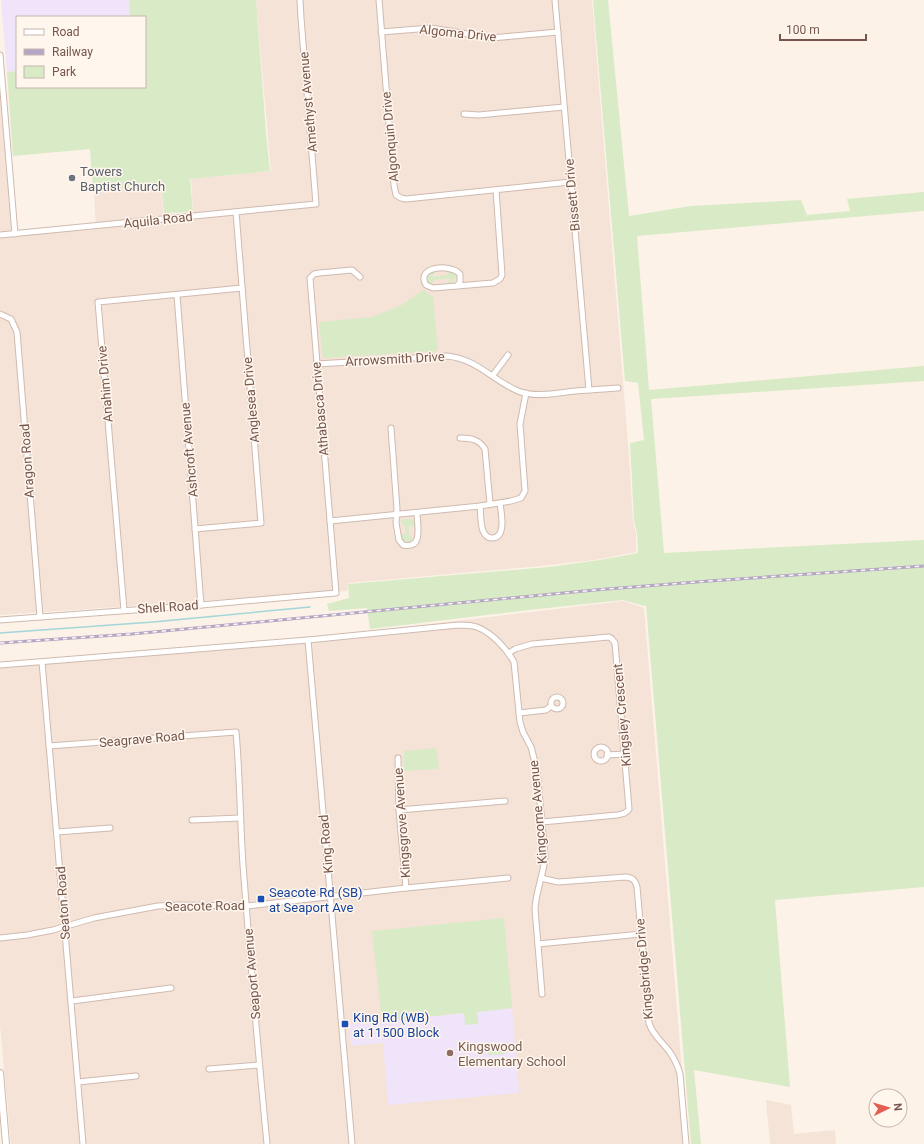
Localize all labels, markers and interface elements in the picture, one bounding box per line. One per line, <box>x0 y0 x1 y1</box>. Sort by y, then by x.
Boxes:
legend <box>16 16 146 88</box>
scale bar <box>780 16 866 42</box>
street label: Algoma Drive <box>419 22 497 45</box>
text: 100 m <box>786 23 820 37</box>
text: Road <box>52 25 80 39</box>
text: Railway <box>52 45 93 59</box>
street label: Amethyst Avenue <box>296 51 320 153</box>
text: Park <box>52 65 77 79</box>
street label: Algonquin Drive <box>379 91 401 183</box>
street label: Bissett Drive <box>561 158 583 232</box>
place label: Towers Baptist Church <box>80 164 165 194</box>
marker: Towers Baptist Church <box>67 173 77 183</box>
street label: Aquila Road <box>123 209 193 231</box>
street label: Anahim Drive <box>94 345 116 423</box>
street label: Arrowsmith Drive <box>345 349 445 369</box>
street label: Anglesea Drive <box>240 356 262 444</box>
street label: Athabasca Drive <box>308 361 332 457</box>
street label: Ashcroft Avenue <box>177 402 201 498</box>
street label: Aragon Road <box>17 423 37 499</box>
street label: Shell Road <box>137 597 199 617</box>
street label: Kingsley Crescent <box>610 663 634 767</box>
street label: Seagrave Road <box>98 728 186 750</box>
street label: Kingcome Avenue <box>526 759 550 864</box>
street label: Kingsgrove Avenue <box>391 767 413 879</box>
street label: King Road <box>316 814 336 874</box>
street label: Seaton Road <box>53 866 73 940</box>
place label: Seacote Rd (SB) at Seaport Ave <box>269 885 363 915</box>
marker: Seacote Rd (SB) at Seaport Ave <box>256 894 266 904</box>
street label: Seacote Road <box>165 898 245 914</box>
street label: Kingsbridge Drive <box>632 918 656 1020</box>
street label: Seaport Avenue <box>241 928 263 1020</box>
place label: King Rd (WB) at 11500 Block <box>353 1010 440 1040</box>
marker: King Rd (WB) at 11500 Block <box>340 1019 350 1029</box>
place label: Kingswood Elementary School <box>458 1039 566 1069</box>
marker: Kingswood Elementary School <box>445 1048 455 1058</box>
north arrow <box>868 1088 908 1128</box>
text: N <box>891 1103 904 1112</box>

